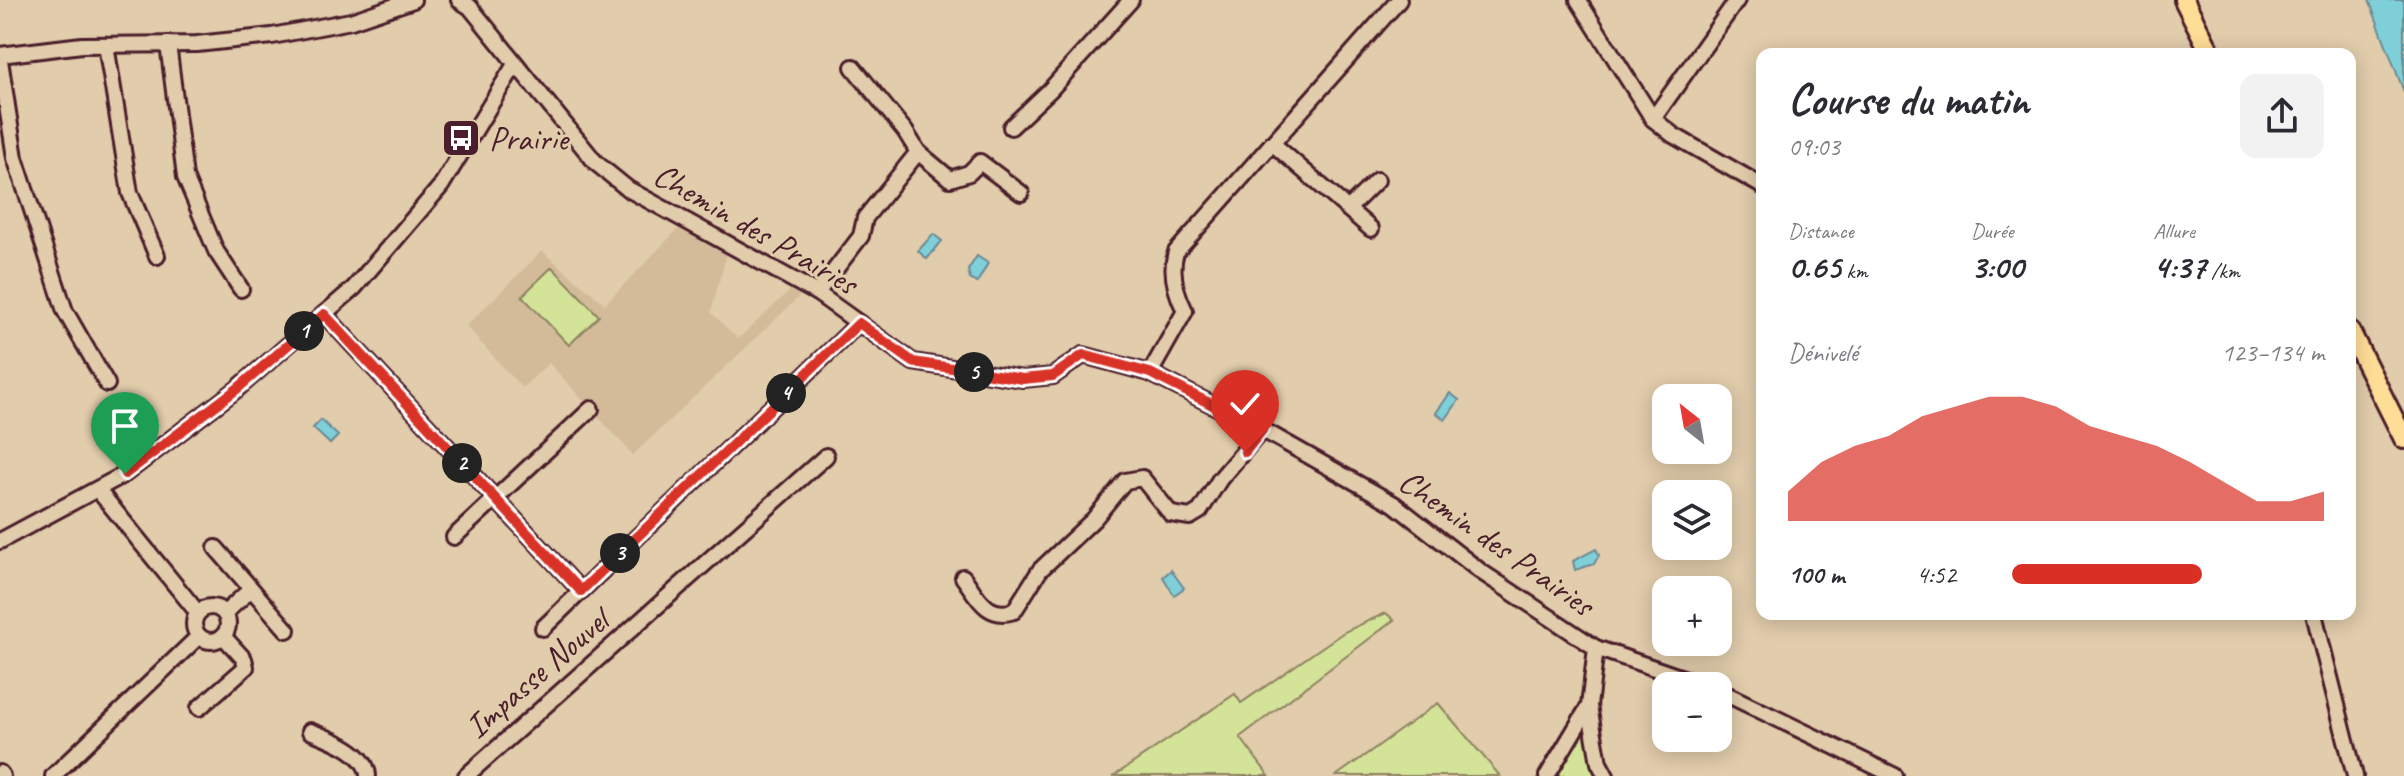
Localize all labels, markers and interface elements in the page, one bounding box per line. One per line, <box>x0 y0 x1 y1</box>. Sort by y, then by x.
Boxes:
text: Course du matin <box>1788 72 2029 127</box>
button: share <box>2240 74 2324 158</box>
bus stop icon: Prairie <box>440 117 482 159</box>
place label: Prairie <box>489 117 571 160</box>
text: 09:03 <box>1788 130 1840 163</box>
street label: Chemin des Prairies <box>646 153 867 305</box>
text: Distance <box>1788 217 1854 245</box>
text: Durée <box>1971 217 2014 245</box>
text: Allure <box>2153 217 2195 245</box>
text: 0.65 <box>1788 245 1841 288</box>
text: 3:00 <box>1971 245 2023 288</box>
text: 4:37 <box>2153 245 2206 288</box>
text: km <box>1841 257 1868 285</box>
text: /km <box>2206 257 2240 285</box>
pin: 1 <box>284 311 324 351</box>
text: 1 <box>299 317 309 345</box>
text: Dénivelé <box>1788 336 1858 369</box>
text: 123–134 m <box>2221 336 2324 369</box>
pin: 5 <box>954 352 994 392</box>
text: 5 <box>969 358 979 386</box>
pin <box>1211 370 1279 452</box>
pin: 4 <box>766 373 806 413</box>
text: 4 <box>781 379 791 407</box>
icon: check <box>1223 382 1267 426</box>
north arrow <box>1652 384 1732 464</box>
map controls <box>1652 384 1732 752</box>
pin <box>91 392 159 474</box>
icon: arrive <box>103 404 147 448</box>
pin: 2 <box>442 443 482 483</box>
text: 2 <box>457 449 467 477</box>
street label: Chemin des Prairies <box>1391 459 1605 627</box>
button: layers <box>1652 480 1732 560</box>
pin: 3 <box>600 533 640 573</box>
text: 3 <box>615 539 625 567</box>
text: 100 m <box>1788 558 1844 591</box>
text: 4:52 <box>1916 558 1956 591</box>
button: + <box>1652 576 1732 656</box>
street label: Impasse Nouvel <box>456 595 621 747</box>
button: − <box>1652 672 1732 752</box>

